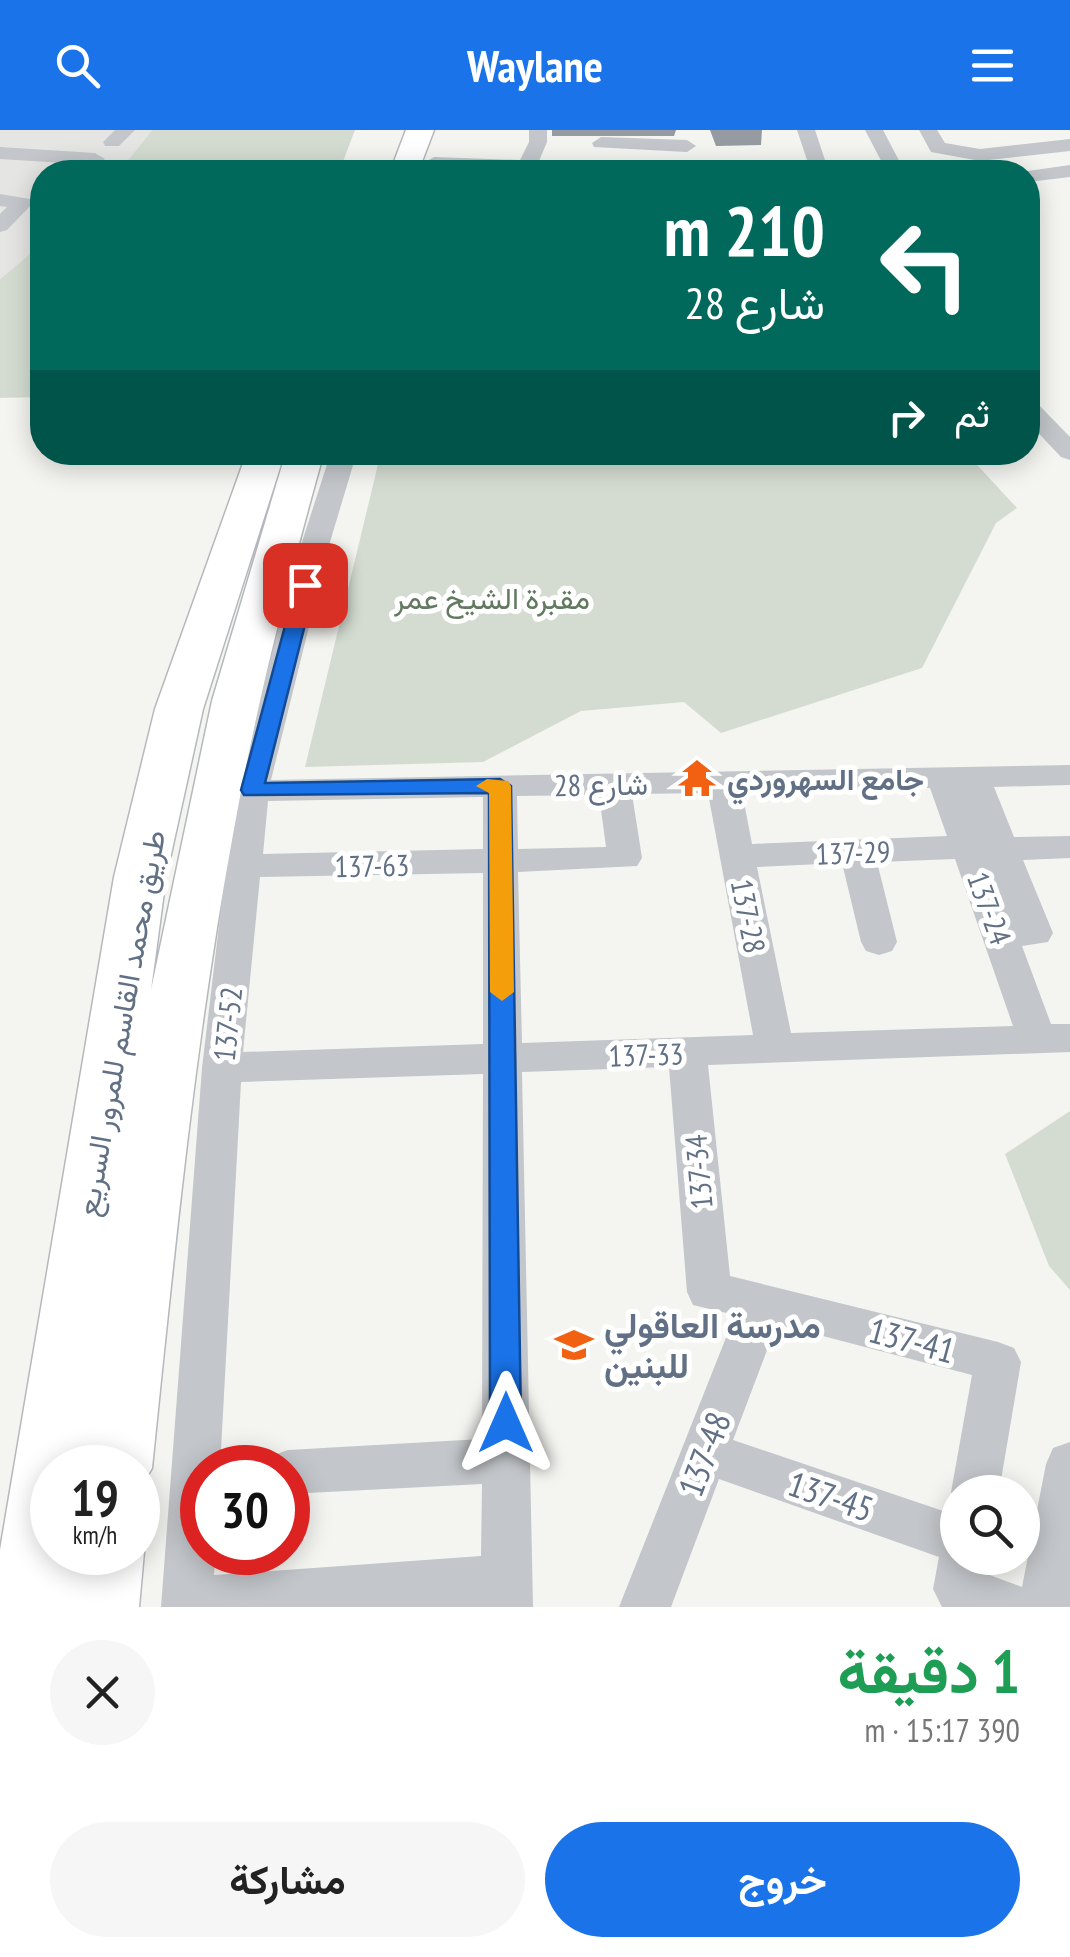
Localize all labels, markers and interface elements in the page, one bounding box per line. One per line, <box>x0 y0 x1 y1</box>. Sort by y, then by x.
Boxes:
text: Waylane <box>467 36 603 94</box>
icon: search <box>50 38 105 93</box>
icon: menu <box>965 38 1020 93</box>
text: 210 m <box>664 185 825 275</box>
icon: left <box>860 200 990 330</box>
text: شارع 28 <box>684 273 825 331</box>
text: ثم <box>954 388 990 437</box>
icon: right <box>879 390 934 445</box>
pin <box>263 543 348 628</box>
icon: arrive <box>278 558 333 613</box>
park label: مقبرة الشيخ عمر <box>393 578 590 619</box>
temple icon: جامع السهروردي <box>676 757 718 799</box>
place label: جامع السهروردي <box>727 759 924 805</box>
street label: شارع 28 <box>554 764 648 806</box>
street label: طريق محمد القاسم للمرور السريع <box>67 827 175 1219</box>
street label: 137-29 <box>815 831 891 873</box>
street label: 137-63 <box>334 845 410 885</box>
street label: 137-24 <box>959 866 1021 950</box>
street label: 137-28 <box>723 876 775 956</box>
street label: 137-52 <box>204 985 250 1063</box>
street label: 137-33 <box>608 1033 684 1075</box>
street label: 137-34 <box>675 1133 721 1211</box>
place label: مدرسة العاقولي للبنين <box>604 1302 821 1388</box>
street label: 137-41 <box>864 1307 960 1373</box>
school or university icon: مدرسة العاقولي للبنين <box>553 1324 595 1366</box>
position arrow <box>454 1371 558 1475</box>
street label: 137-48 <box>667 1405 741 1503</box>
speed limit sign: 30 <box>180 1445 310 1575</box>
street label: 137-45 <box>782 1460 880 1532</box>
text: 19 <box>71 1465 119 1530</box>
map controls <box>940 1475 1040 1575</box>
button: search <box>940 1475 1040 1575</box>
text: km/h <box>73 1519 117 1551</box>
text: 1 دقيقة <box>838 1632 1020 1710</box>
button: close <box>50 1640 155 1745</box>
text: 390 m · 15:17 <box>865 1709 1020 1751</box>
button: مشاركة <box>50 1822 525 1937</box>
button: خروج <box>545 1822 1020 1937</box>

